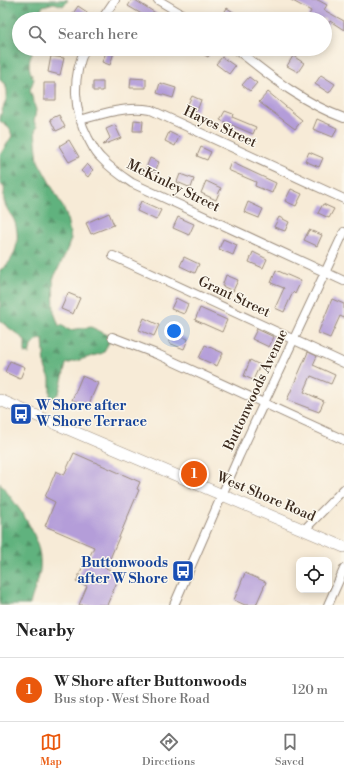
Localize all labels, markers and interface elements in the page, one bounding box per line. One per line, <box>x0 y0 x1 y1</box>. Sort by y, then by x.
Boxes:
search box <box>12 12 332 56</box>
icon: search <box>26 23 48 45</box>
text: Search here <box>58 25 138 44</box>
street label: Hayes Street <box>180 102 260 152</box>
street label: McKinley Street <box>123 156 223 216</box>
street label: Grant Street <box>195 272 273 322</box>
your location <box>164 321 184 341</box>
street label: Buttonwoods Avenue <box>220 326 292 455</box>
place label: W Shore after W Shore Terrace <box>35 397 148 431</box>
bus stop icon: W Shore after W Shore Terrace <box>8 401 34 427</box>
pin: 1 <box>181 459 207 489</box>
street label: West Shore Road <box>213 468 318 526</box>
place label: Buttonwoods after W Shore <box>77 554 168 588</box>
map controls <box>296 557 332 593</box>
button: locate <box>296 557 332 593</box>
bus stop icon: Buttonwoods after W Shore <box>170 558 196 584</box>
text: Nearby <box>16 620 75 642</box>
text: W Shore after Buttonwoods <box>54 672 247 691</box>
text: 1 <box>26 682 32 698</box>
text: 120 m <box>292 682 328 698</box>
text: Bus stop · West Shore Road <box>54 691 210 707</box>
tab: Map <box>40 731 62 769</box>
tab: Directions <box>142 731 195 769</box>
tab: Saved <box>275 731 304 769</box>

